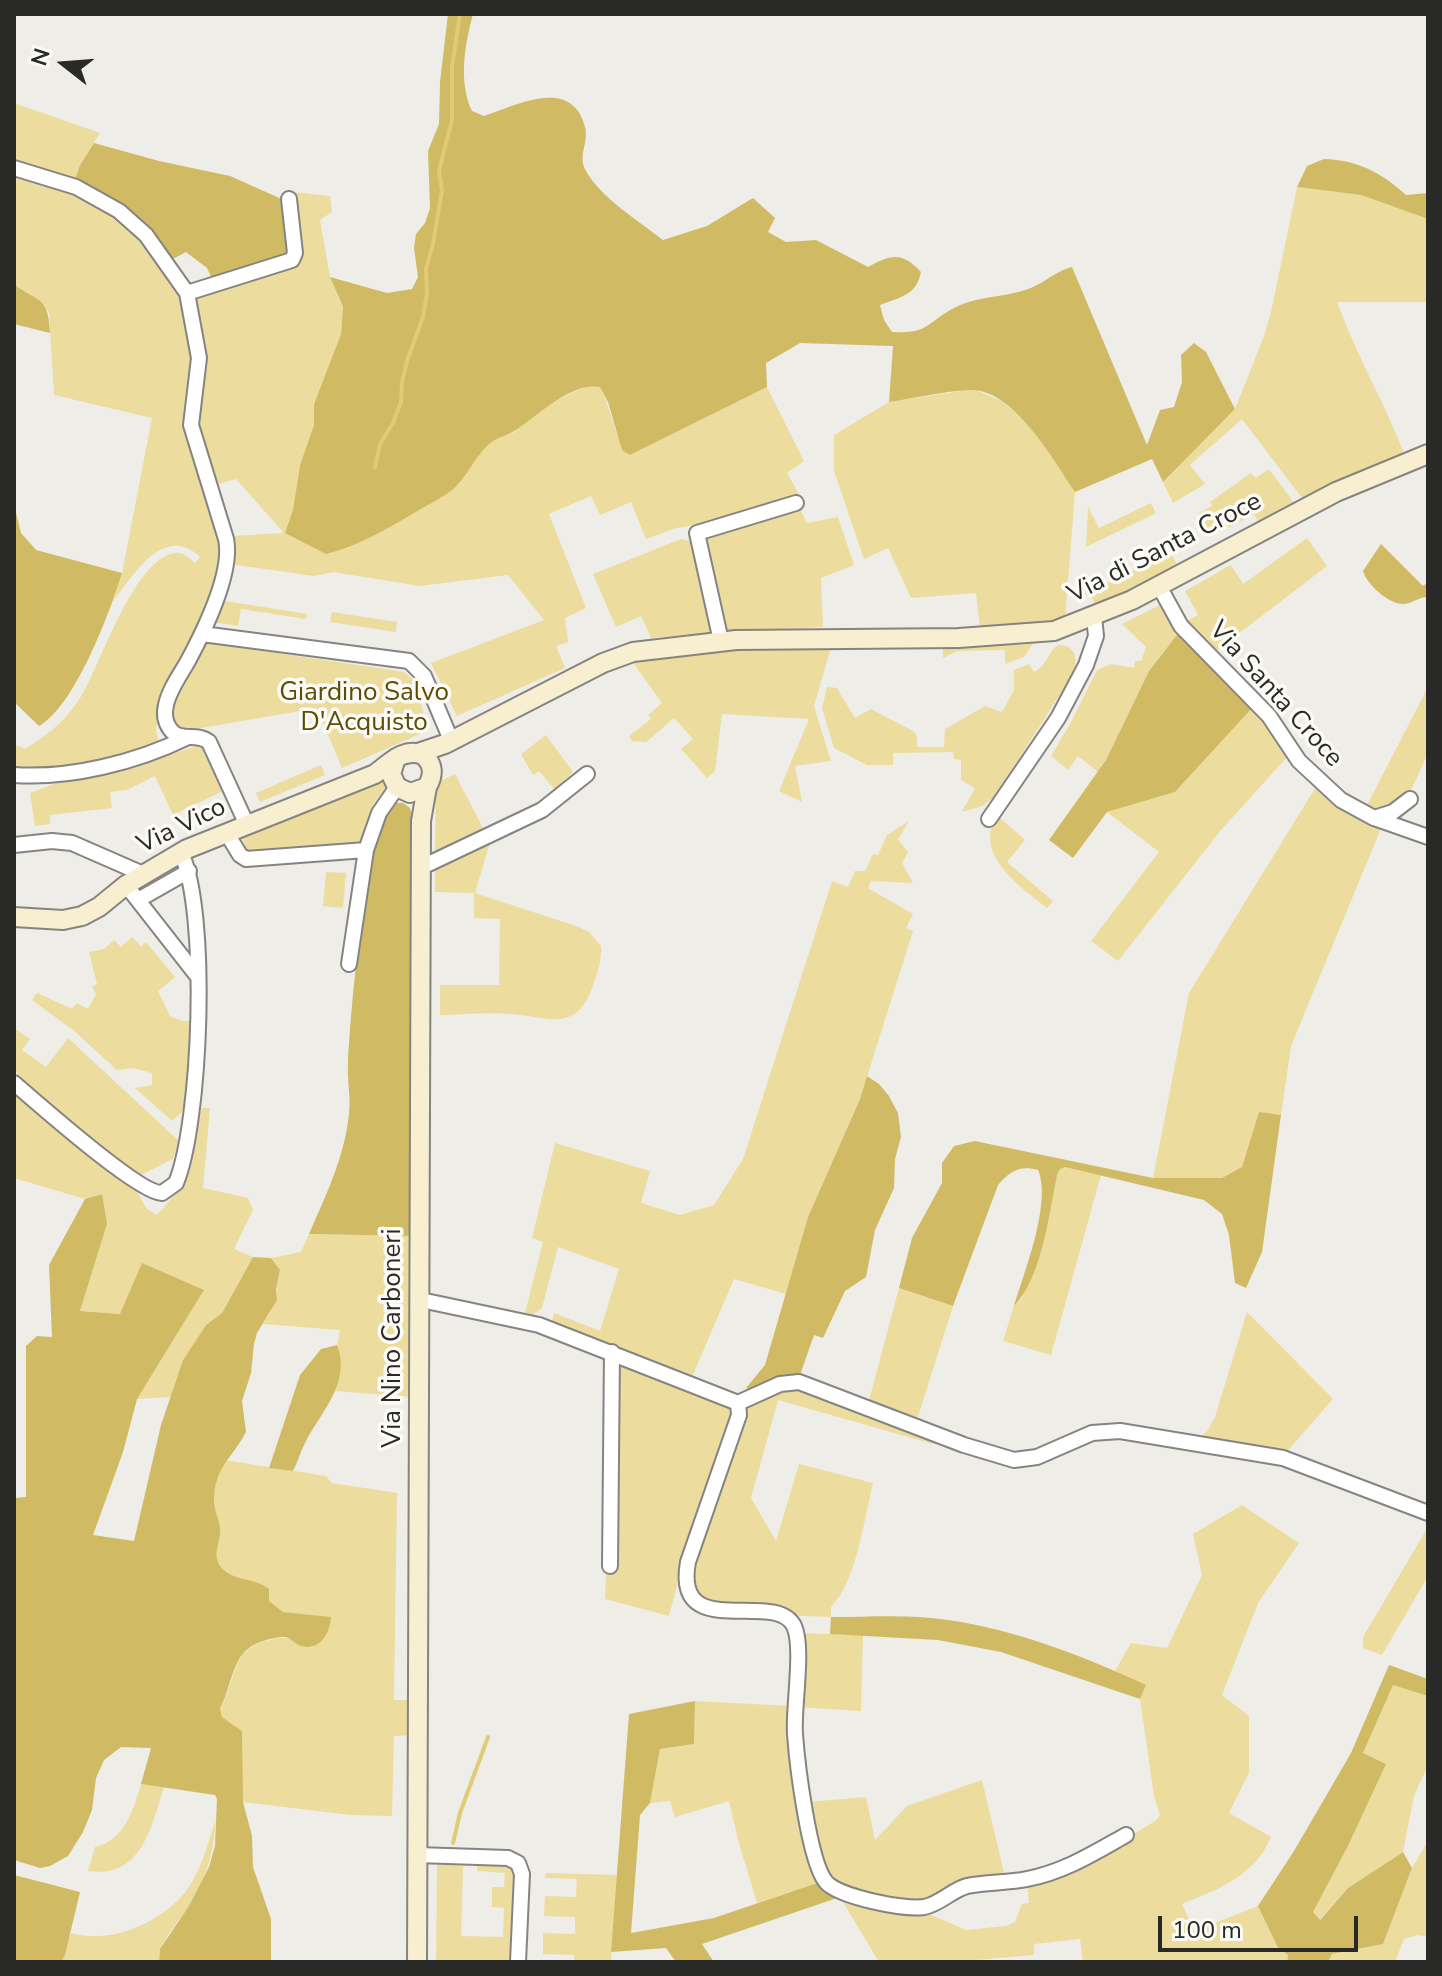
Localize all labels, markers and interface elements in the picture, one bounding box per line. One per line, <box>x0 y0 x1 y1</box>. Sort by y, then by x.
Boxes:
north arrow <box>24 24 104 104</box>
text: N <box>24 45 58 69</box>
street label: Via di Santa Croce <box>1063 487 1267 611</box>
street label: Via Santa Croce <box>1201 616 1349 774</box>
park label: Giardino Salvo D'Acquisto <box>279 678 449 740</box>
street label: Via Vico <box>133 792 231 862</box>
street label: Via Nino Carboneri <box>378 1228 410 1448</box>
scale bar <box>1162 1900 1362 1950</box>
text: 100 m <box>1172 1914 1242 1946</box>

